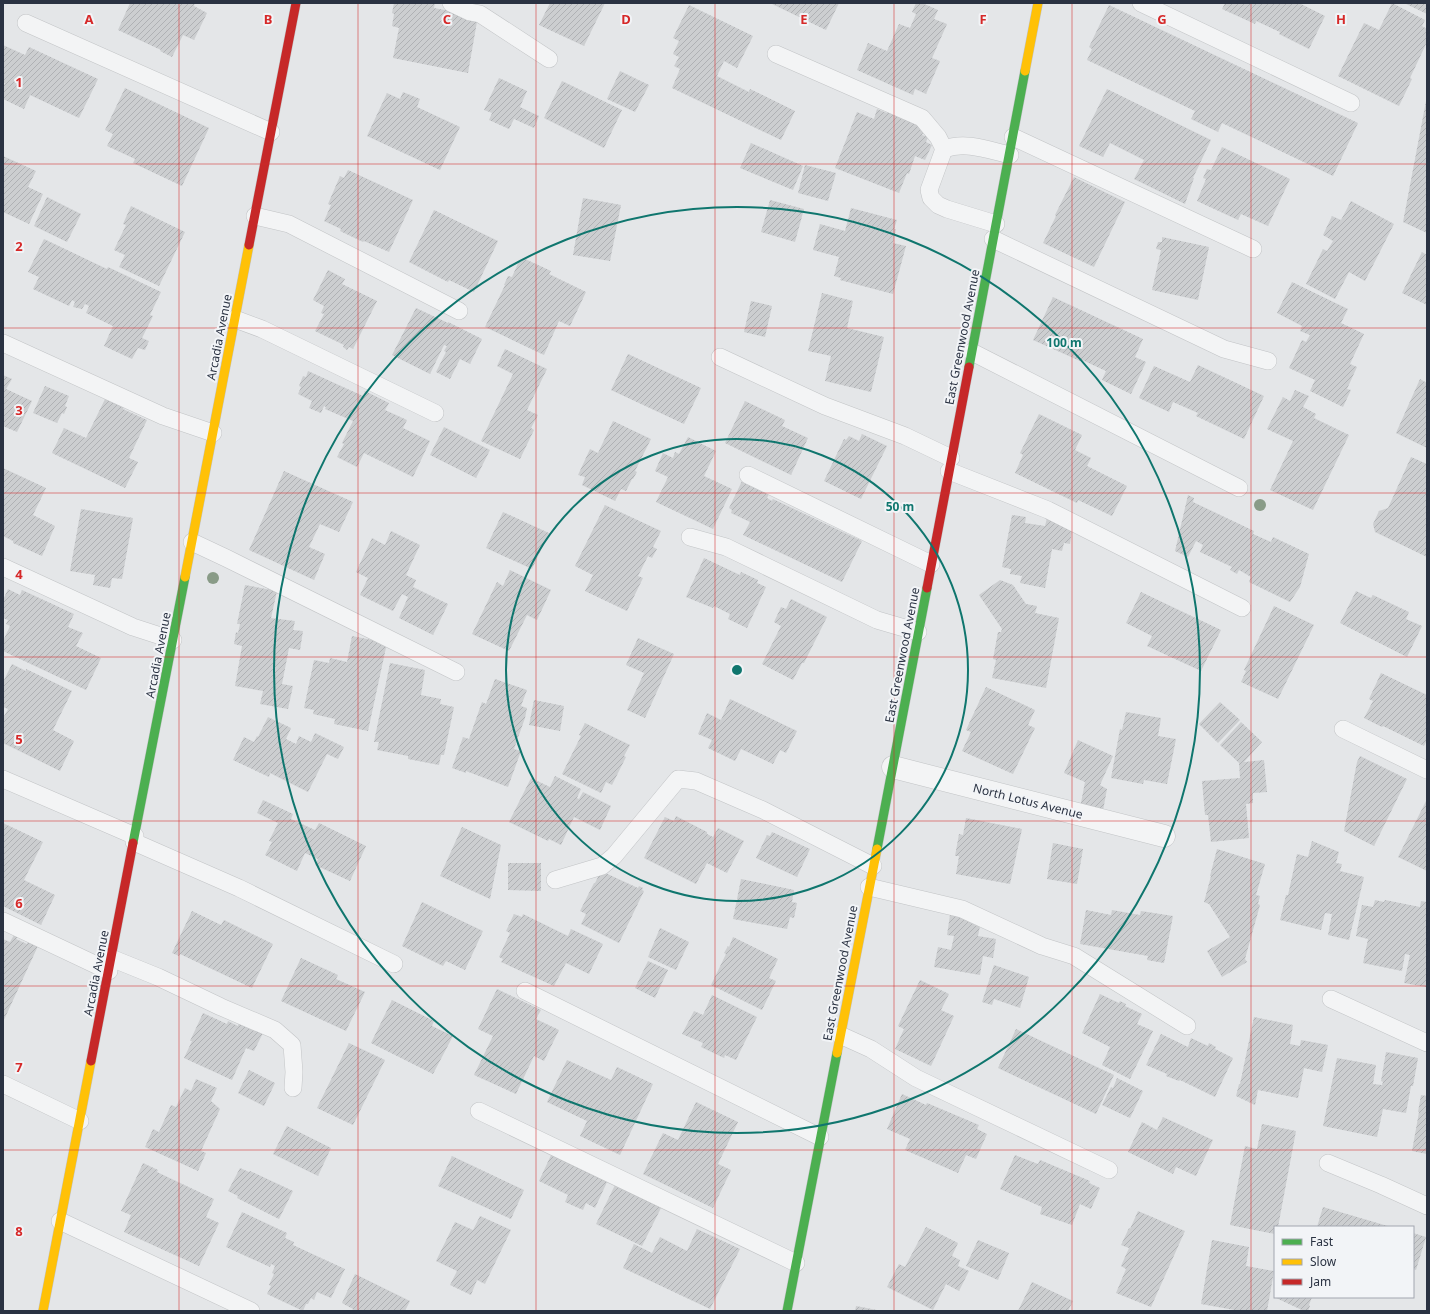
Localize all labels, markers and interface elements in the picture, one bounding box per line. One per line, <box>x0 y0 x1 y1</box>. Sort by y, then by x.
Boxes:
text: A <box>85 10 94 28</box>
text: B <box>264 10 272 28</box>
text: C <box>443 10 451 28</box>
text: D <box>621 10 631 28</box>
text: E <box>800 10 808 28</box>
text: F <box>979 10 987 28</box>
text: G <box>1157 10 1167 28</box>
text: H <box>1336 10 1346 28</box>
text: 1 <box>15 73 23 91</box>
text: 2 <box>15 237 23 255</box>
street label: East Greenwood Avenue <box>941 268 984 406</box>
street label: Arcadia Avenue <box>202 292 236 381</box>
text: 100 m <box>1046 334 1082 351</box>
text: 3 <box>15 401 23 419</box>
text: 50 m <box>886 498 914 515</box>
text: 4 <box>15 565 23 583</box>
street label: East Greenwood Avenue <box>881 586 924 724</box>
street label: Arcadia Avenue <box>141 610 175 699</box>
centre of rings <box>730 663 744 677</box>
text: 5 <box>15 730 23 748</box>
street label: North Lotus Avenue <box>971 779 1085 823</box>
text: 6 <box>15 894 23 912</box>
street label: East Greenwood Avenue <box>819 904 862 1042</box>
street label: Arcadia Avenue <box>79 928 113 1017</box>
text: 7 <box>15 1058 23 1076</box>
text: 8 <box>15 1222 23 1240</box>
legend <box>1274 1226 1414 1298</box>
text: Fast <box>1310 1233 1334 1250</box>
text: Slow <box>1310 1253 1337 1270</box>
text: Jam <box>1309 1273 1331 1290</box>

